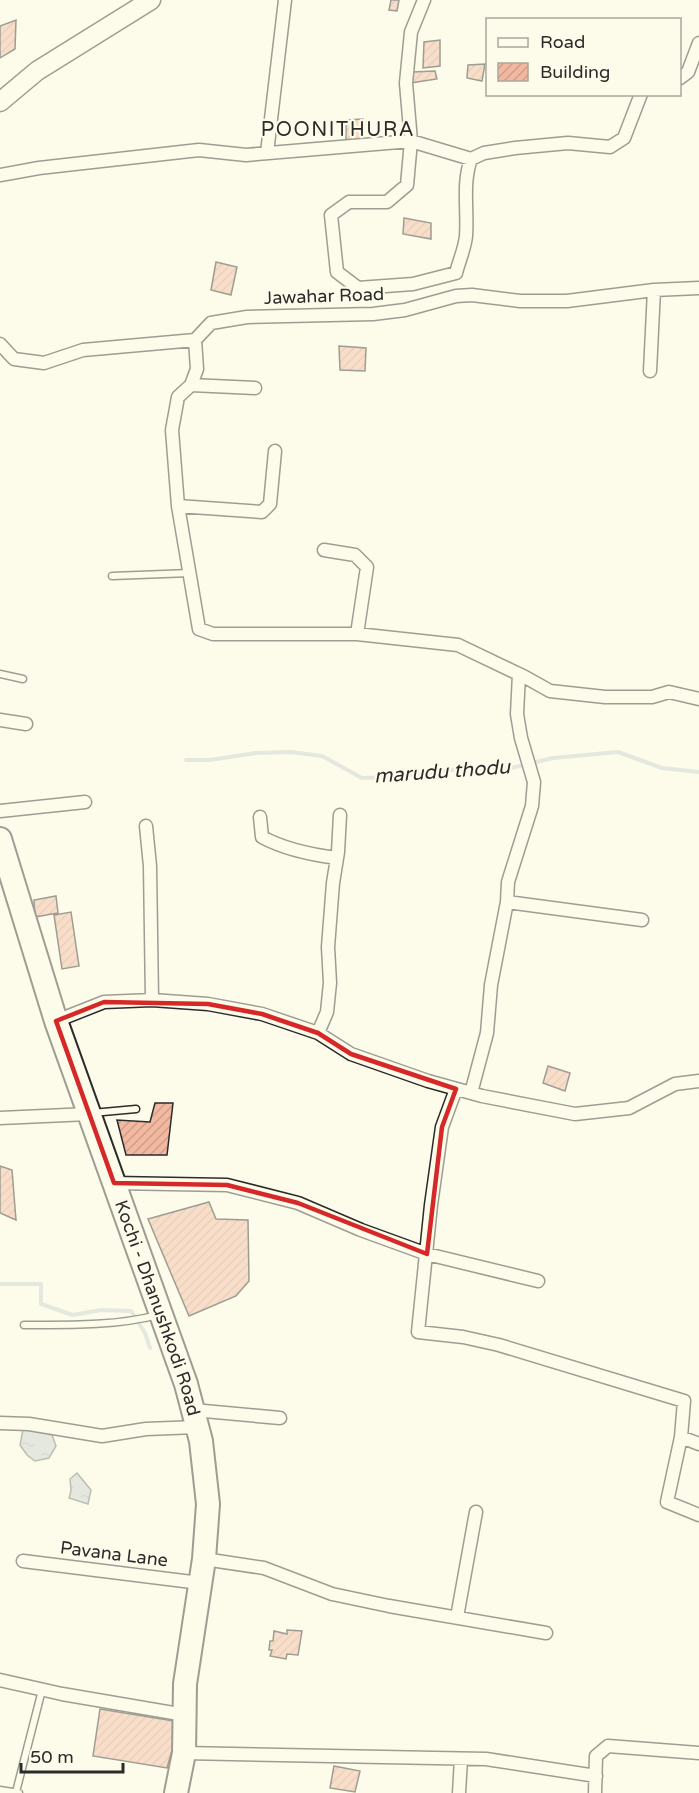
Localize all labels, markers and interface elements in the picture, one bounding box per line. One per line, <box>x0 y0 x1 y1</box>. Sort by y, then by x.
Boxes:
legend <box>486 18 681 96</box>
text: Road <box>540 31 585 53</box>
text: Building <box>540 61 610 83</box>
district label: POONITHURA <box>261 118 415 142</box>
street label: Jawahar Road <box>263 283 385 309</box>
water label: marudu thodu <box>373 755 513 789</box>
street label: Kochi - Dhanushkodi Road <box>110 1197 205 1418</box>
street label: Pavana Lane <box>59 1536 169 1572</box>
scale bar <box>21 1736 123 1774</box>
text: 50 m <box>30 1746 74 1768</box>

